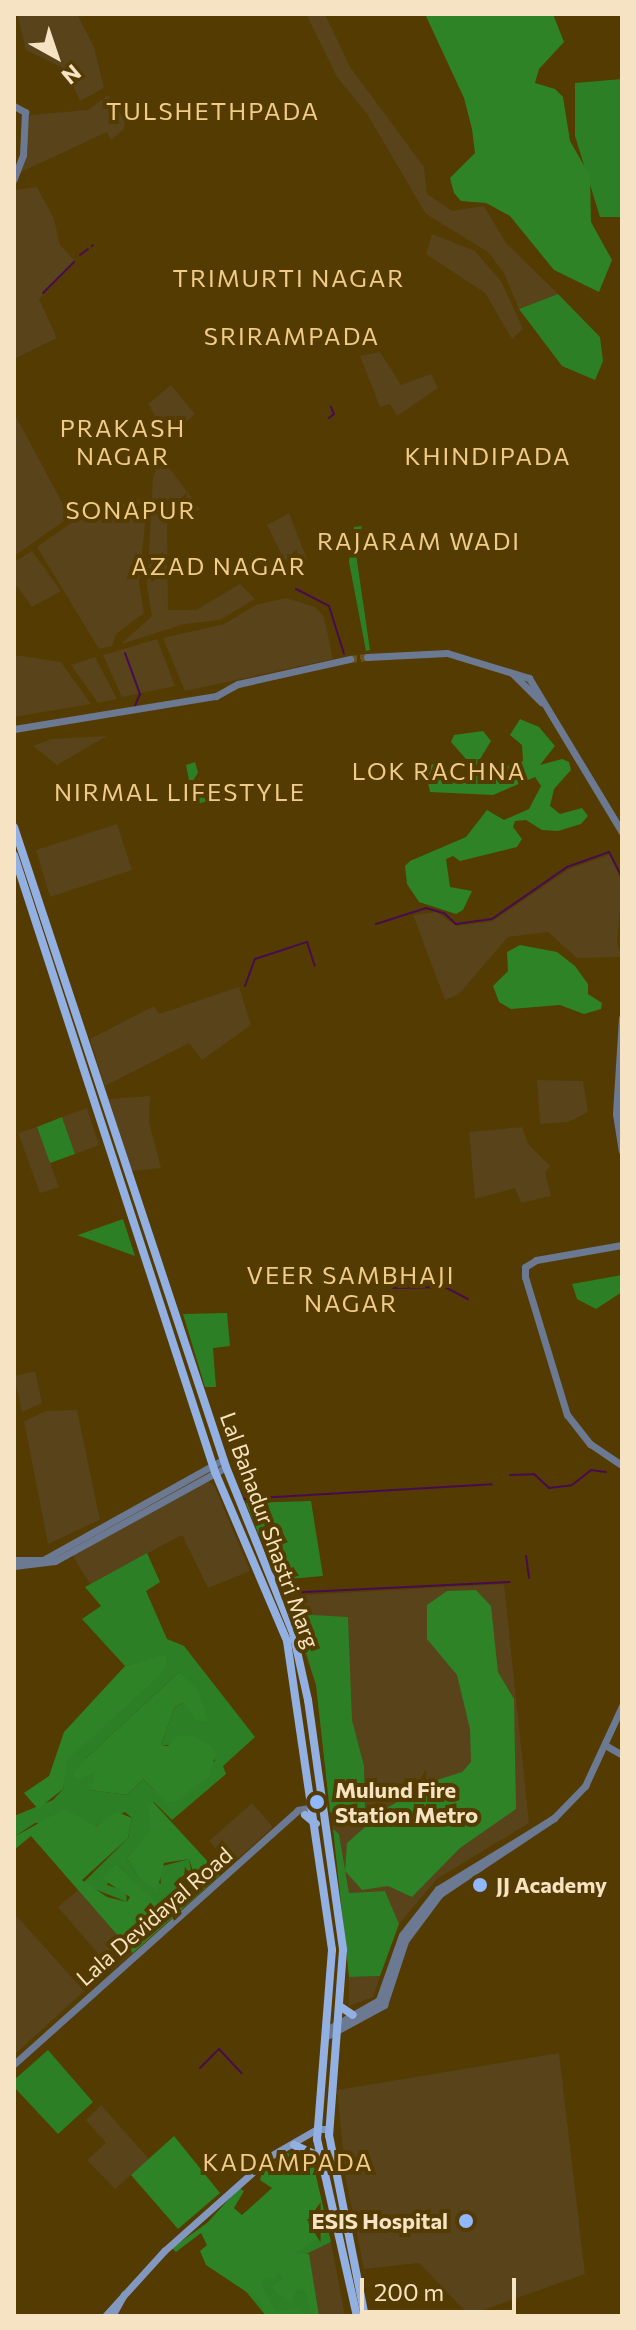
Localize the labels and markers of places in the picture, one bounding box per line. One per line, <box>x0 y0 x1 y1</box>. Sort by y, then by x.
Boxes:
place label: Mulund Fire Station Metro <box>335 1776 478 1828</box>
marker: Mulund Fire Station Metro <box>306 1791 328 1813</box>
place label: JJ Academy <box>496 1872 607 1898</box>
marker: JJ Academy <box>471 1876 489 1894</box>
place label: ESIS Hospital <box>312 2208 448 2234</box>
marker: ESIS Hospital <box>455 2210 477 2232</box>

